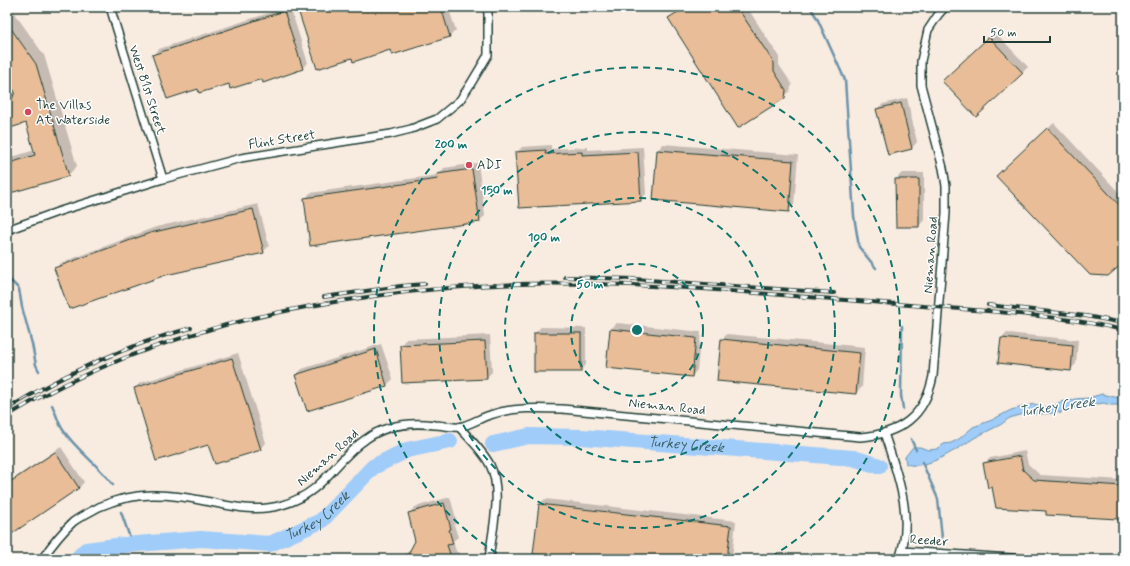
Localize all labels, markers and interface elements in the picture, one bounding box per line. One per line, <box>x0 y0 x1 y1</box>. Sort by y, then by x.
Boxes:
scale bar <box>984 18 1050 44</box>
text: 50 m <box>990 25 1017 41</box>
street label: West 81st Street <box>125 43 170 137</box>
place label: The Villas At Waterside <box>36 97 110 129</box>
marker: The Villas At Waterside <box>23 107 33 117</box>
street label: Flint Street <box>247 126 317 154</box>
text: 200 m <box>435 137 468 153</box>
place label: ADI <box>477 157 502 174</box>
marker: ADI <box>464 160 474 170</box>
text: 150 m <box>481 183 513 199</box>
street label: Nieman Road <box>920 216 942 294</box>
text: 100 m <box>528 230 561 246</box>
text: 50 m <box>577 277 604 293</box>
centre of rings <box>630 323 644 337</box>
water label: Turkey Creek <box>1018 393 1097 421</box>
street label: Nieman Road <box>628 395 706 419</box>
street label: Nieman Road <box>294 426 362 490</box>
water label: Turkey Creek <box>647 433 725 457</box>
water label: Turkey Creek <box>282 487 354 545</box>
street label: Reeder <box>909 531 950 551</box>

